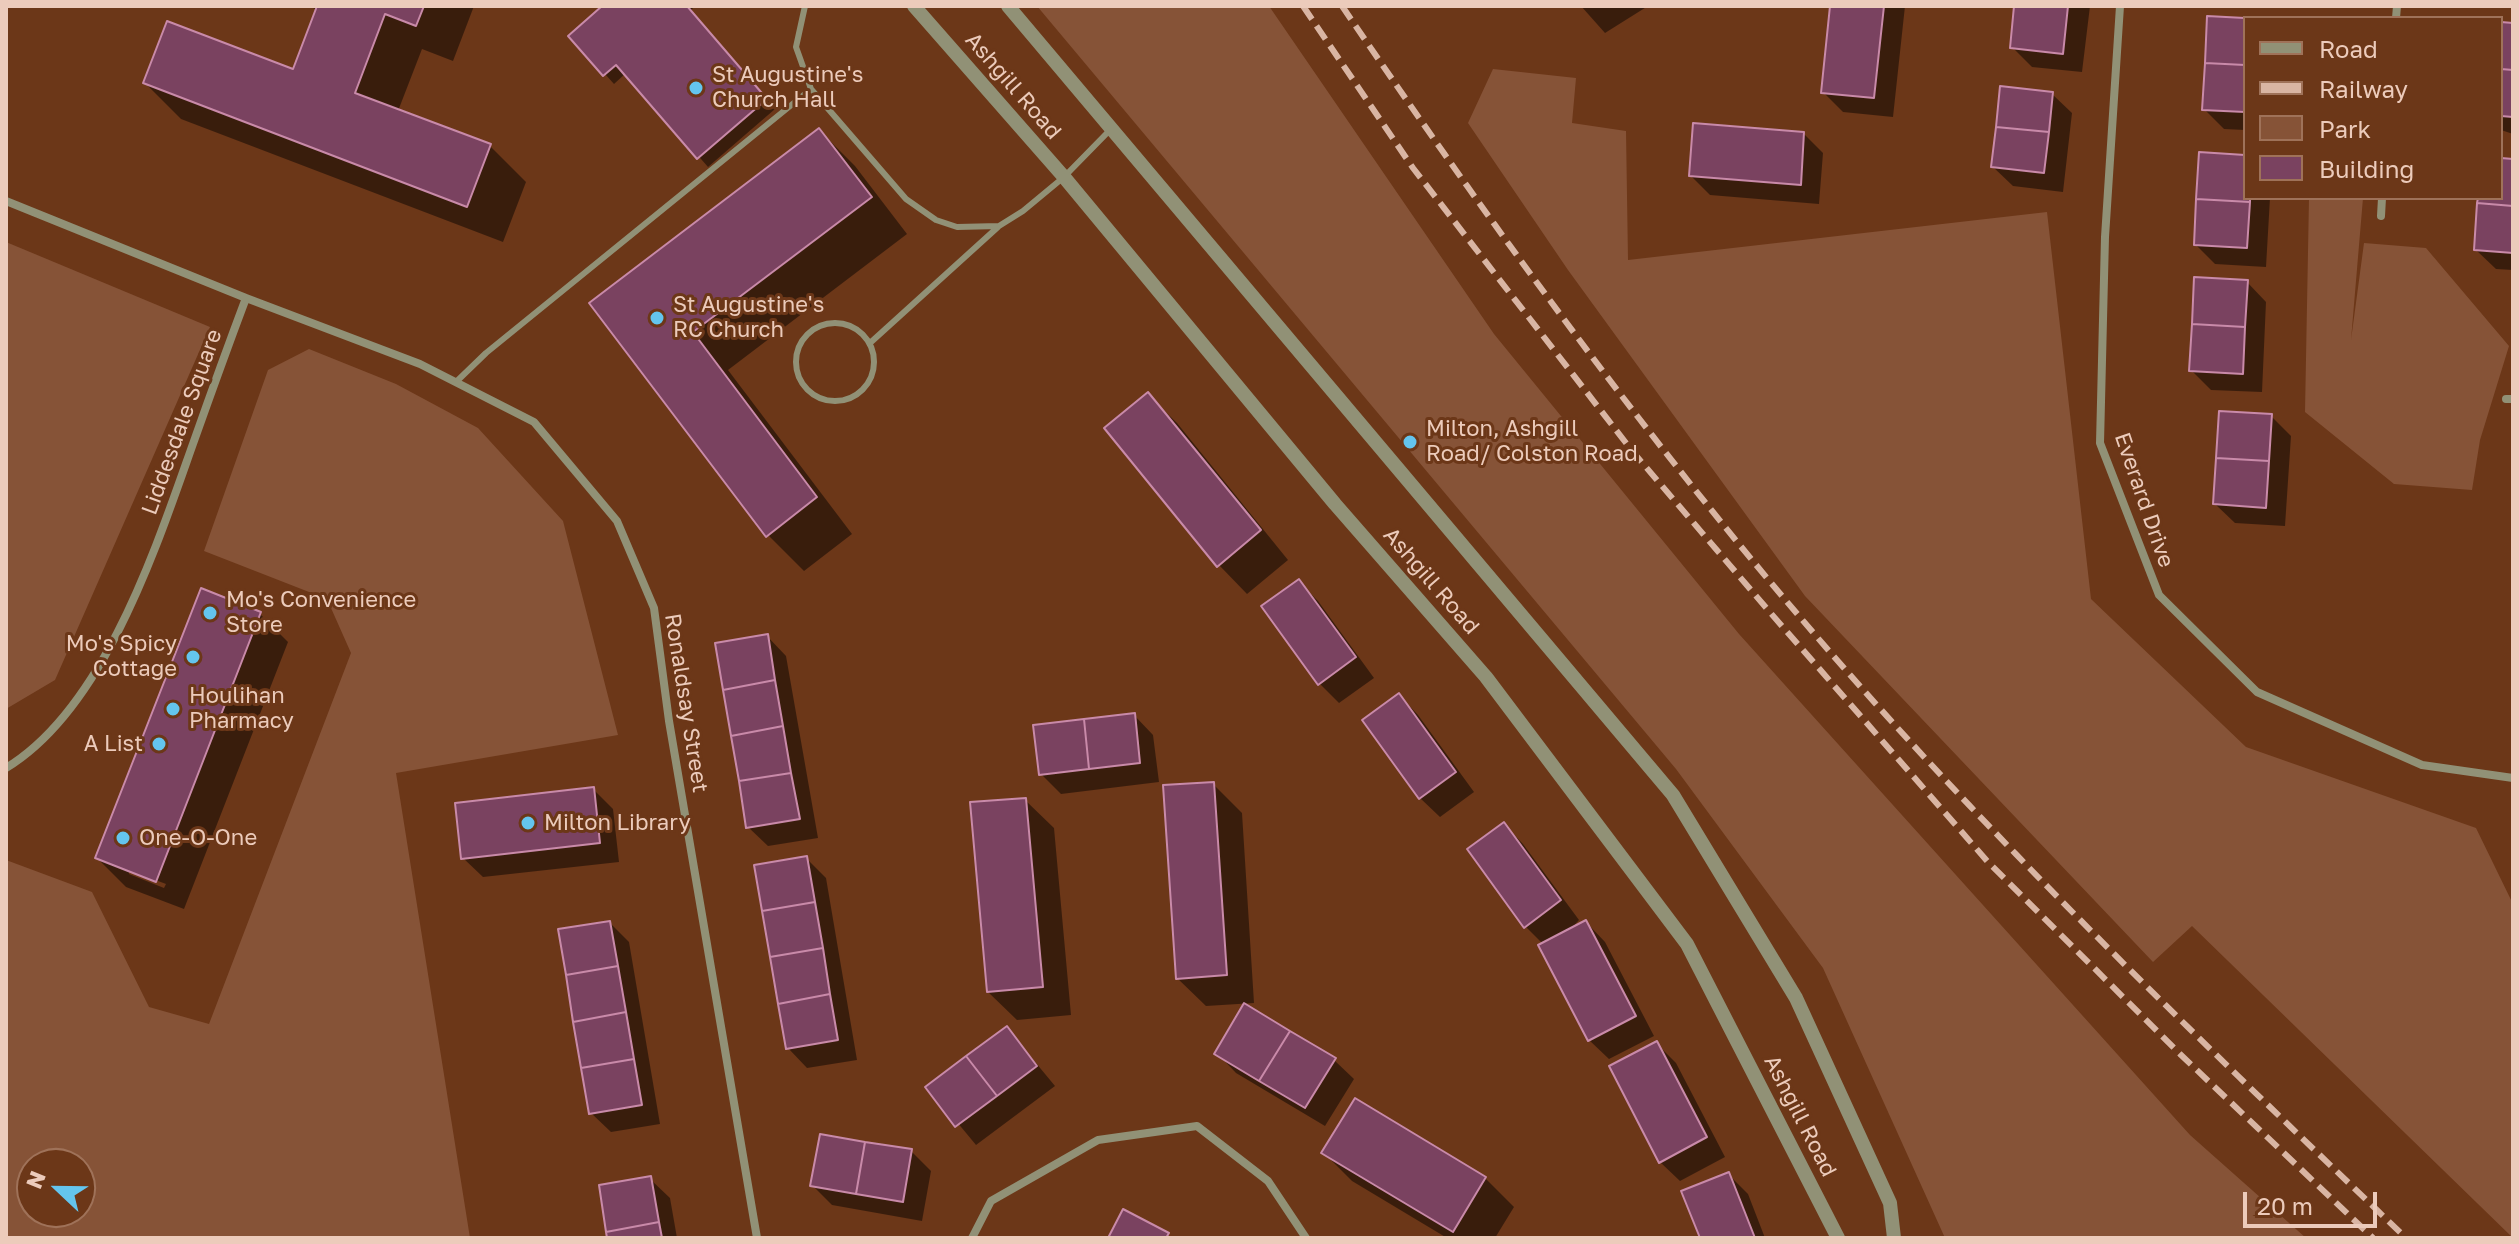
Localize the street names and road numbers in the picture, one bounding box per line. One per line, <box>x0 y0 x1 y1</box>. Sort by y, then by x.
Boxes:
street label: Ashgill Road <box>959 27 1067 145</box>
street label: Liddesdale Square <box>136 326 228 518</box>
street label: Everard Drive <box>2109 429 2179 571</box>
street label: Ashgill Road <box>1377 522 1485 640</box>
street label: Ronaldsay Street <box>659 612 713 794</box>
street label: Ashgill Road <box>1758 1051 1842 1181</box>

